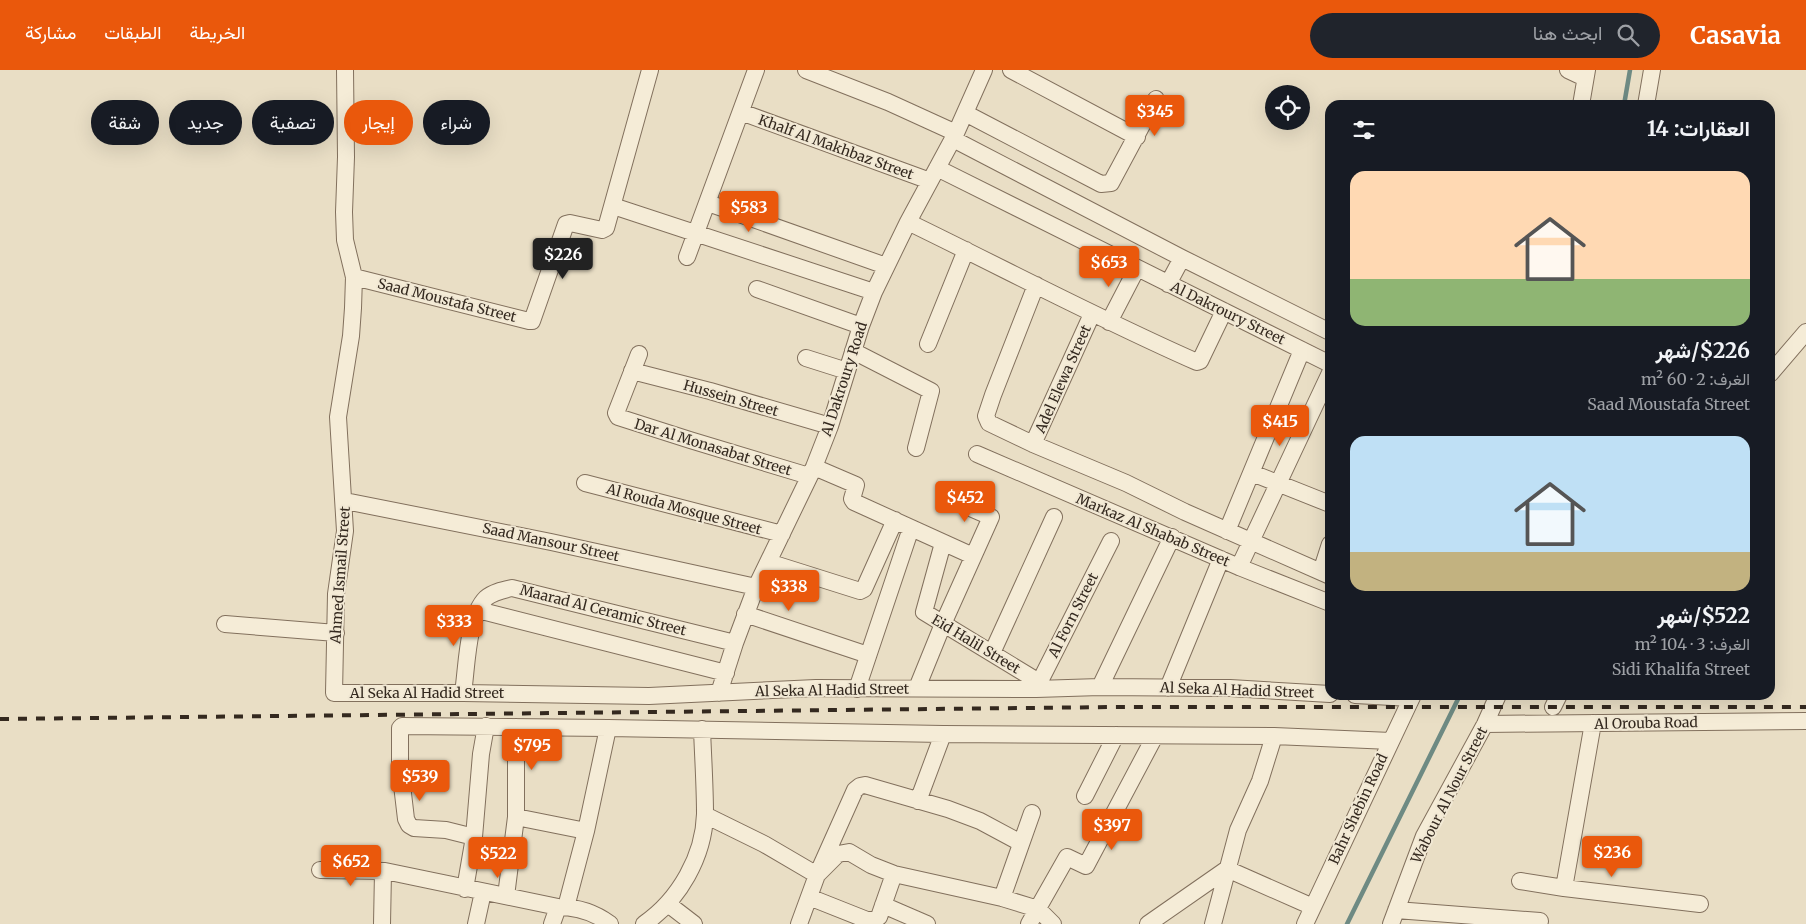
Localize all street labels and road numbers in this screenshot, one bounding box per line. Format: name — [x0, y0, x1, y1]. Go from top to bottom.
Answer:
street label: Khalf Al Makhbaz Street — [756, 111, 917, 184]
street label: Saad Moustafa Street — [376, 274, 519, 326]
street label: Al Dakroury Street — [1167, 277, 1289, 349]
street label: Al Dakroury Road — [817, 319, 871, 440]
street label: Adel Elewa Street — [1031, 322, 1095, 437]
street label: Hussein Street — [681, 376, 781, 420]
street label: Dar Al Monasabat Street — [632, 414, 794, 480]
street label: Al Rouda Mosque Street — [603, 479, 764, 539]
street label: Markaz Al Shabab Street — [1074, 489, 1233, 571]
street label: Ahmed Ismail Street — [326, 505, 354, 645]
street label: Saad Mansour Street — [481, 519, 622, 565]
street label: Al Forn Street — [1043, 569, 1102, 661]
street label: Maarad Al Ceramic Street — [518, 581, 689, 640]
street label: Eid Halil Street — [928, 610, 1024, 678]
street label: Al Seka Al Hadid Street — [1159, 678, 1315, 702]
street label: Al Seka Al Hadid Street — [754, 680, 910, 700]
street label: Al Seka Al Hadid Street — [349, 684, 505, 702]
street label: Al Orouba Road — [1593, 713, 1699, 733]
street label: Wabour Al Nour Street — [1406, 723, 1492, 867]
street label: Bahr Shebin Road — [1324, 750, 1392, 867]

